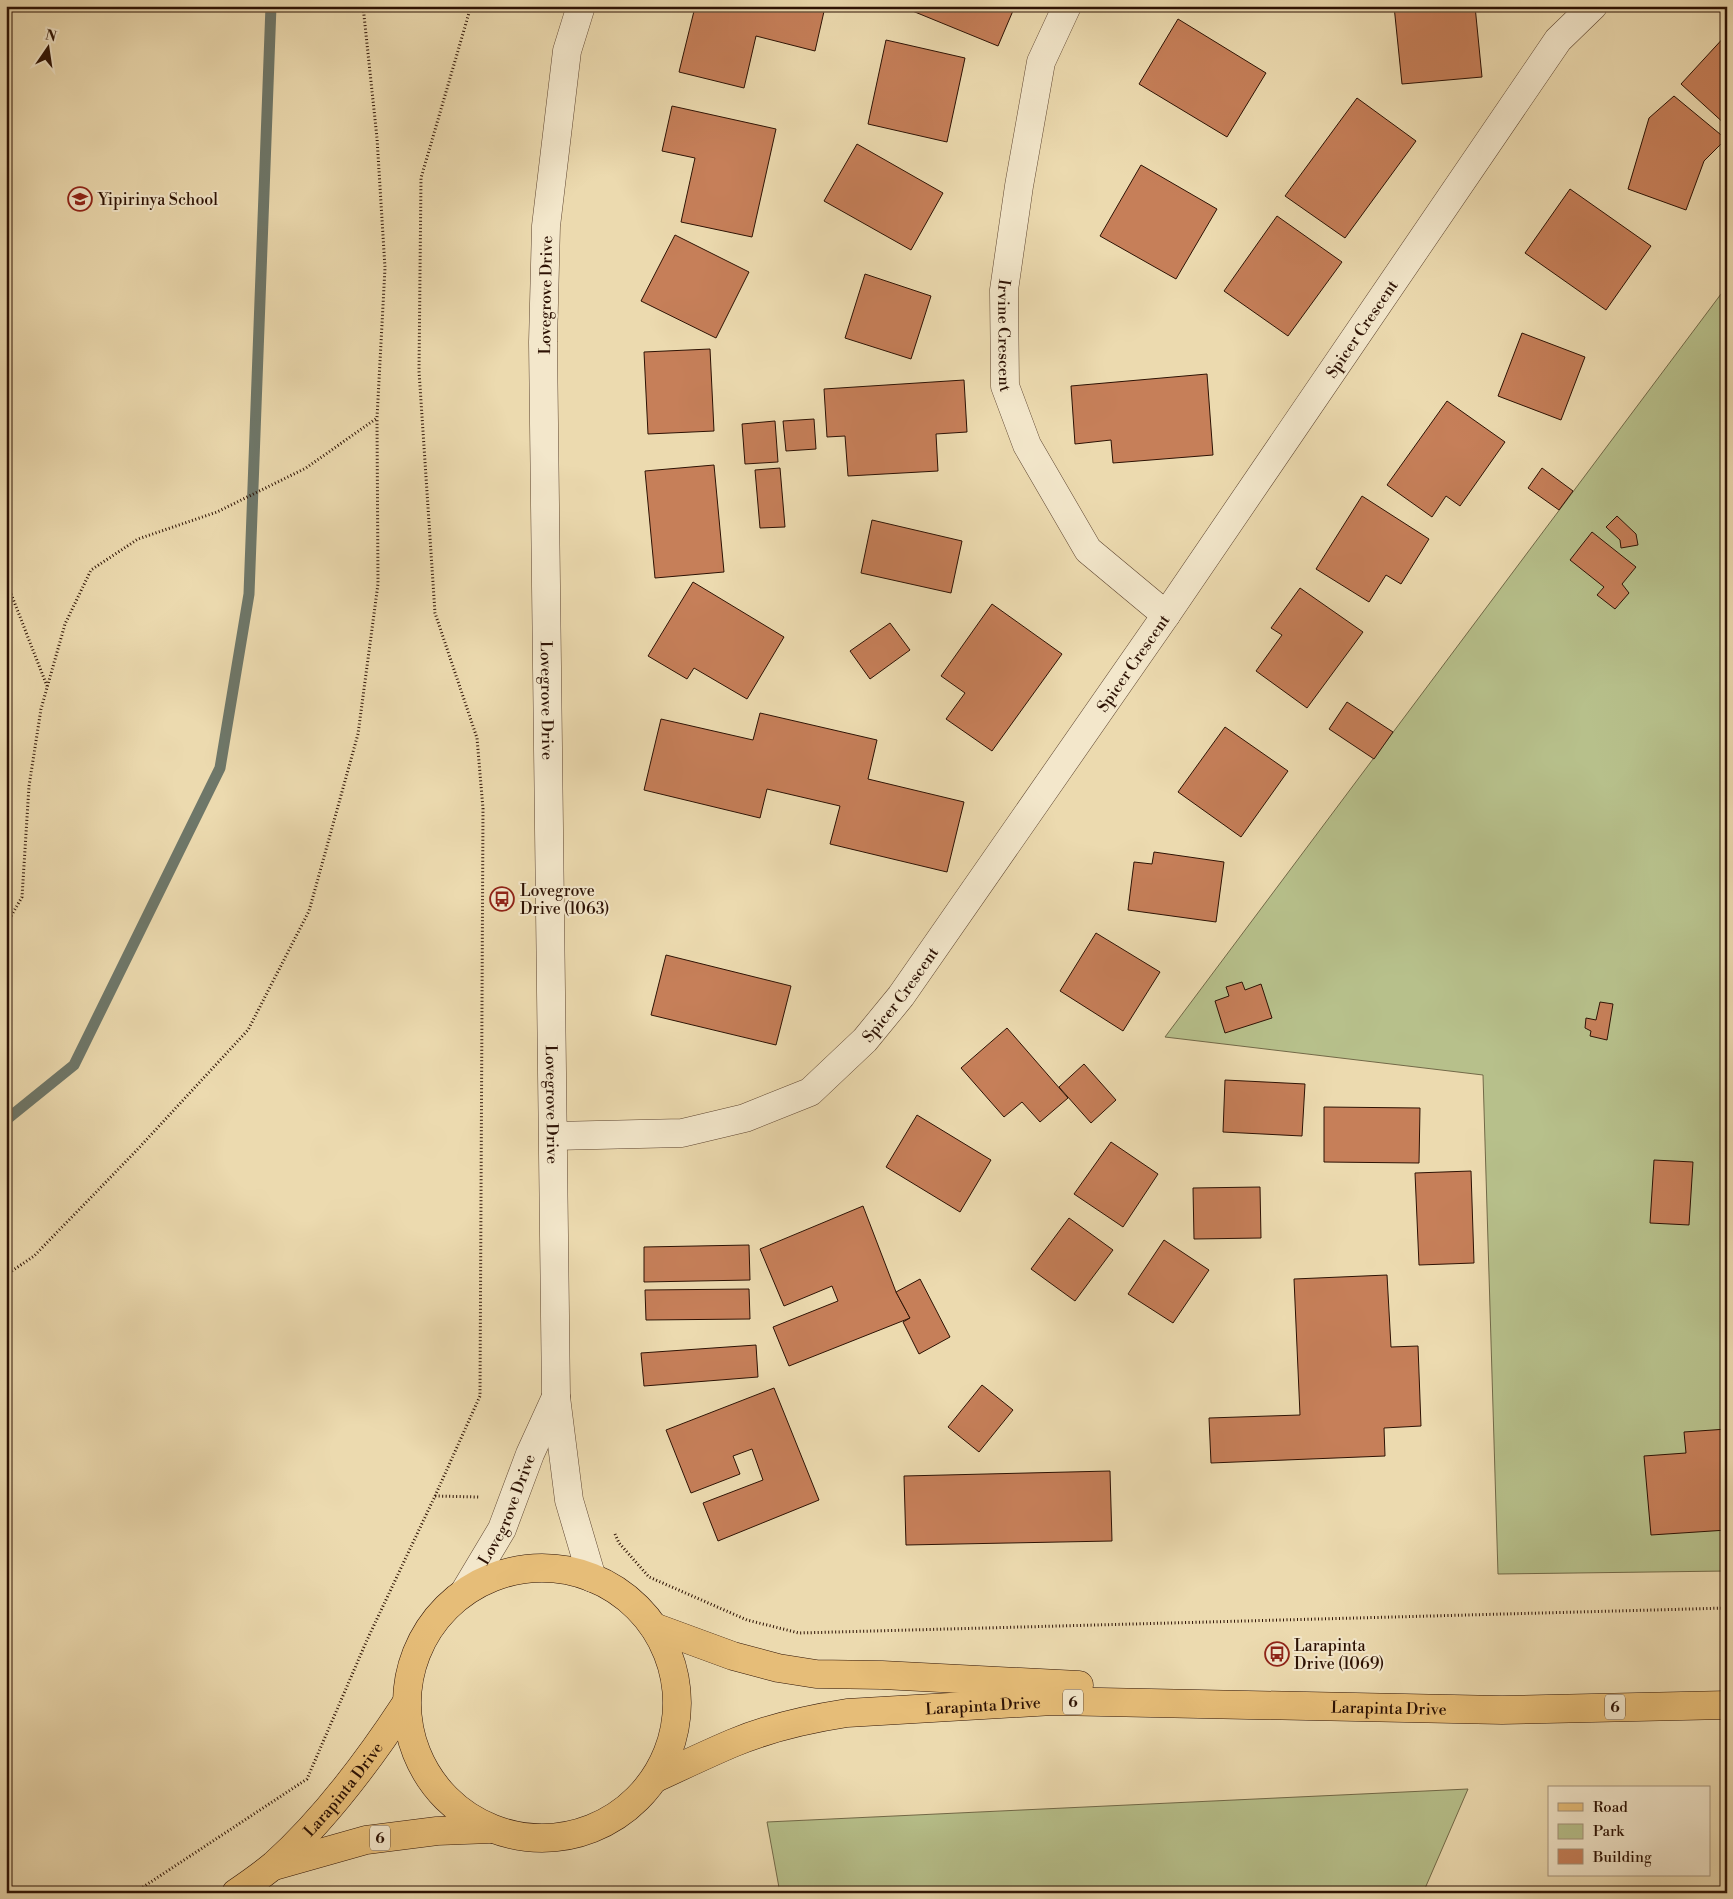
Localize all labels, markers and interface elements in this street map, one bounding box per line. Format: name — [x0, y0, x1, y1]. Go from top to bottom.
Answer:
north arrow — [22, 22, 72, 72]
text: N — [43, 26, 58, 46]
school or university icon: Yipirinya School — [67, 186, 93, 212]
place label: Yipirinya School — [97, 190, 218, 210]
street label: Lovegrove Drive — [535, 235, 557, 355]
street label: Spicer Crescent — [1322, 276, 1403, 382]
street label: Irvine Crescent — [993, 278, 1015, 395]
street label: Spicer Crescent — [1093, 611, 1175, 716]
street label: Lovegrove Drive — [536, 641, 557, 760]
place label: Lovegrove Drive (1063) — [520, 881, 609, 919]
bus stop icon: Lovegrove Drive (1063) — [489, 886, 515, 912]
street label: Spicer Crescent — [858, 943, 943, 1047]
street label: Lovegrove Drive — [541, 1045, 562, 1164]
street label: Lovegrove Drive — [474, 1452, 540, 1569]
place label: Larapinta Drive (1069) — [1294, 1636, 1384, 1674]
bus stop icon: Larapinta Drive (1069) — [1264, 1641, 1290, 1667]
road number: 6 — [1063, 1690, 1083, 1714]
street label: Larapinta Drive — [925, 1693, 1041, 1719]
road number: 6 — [1605, 1694, 1625, 1720]
street label: Larapinta Drive — [1331, 1698, 1447, 1720]
street label: Larapinta Drive — [299, 1738, 388, 1841]
legend — [1548, 1786, 1710, 1876]
text: Road — [1593, 1798, 1628, 1817]
text: Park — [1593, 1822, 1625, 1841]
road number: 6 — [370, 1826, 390, 1850]
text: Building — [1592, 1848, 1652, 1867]

